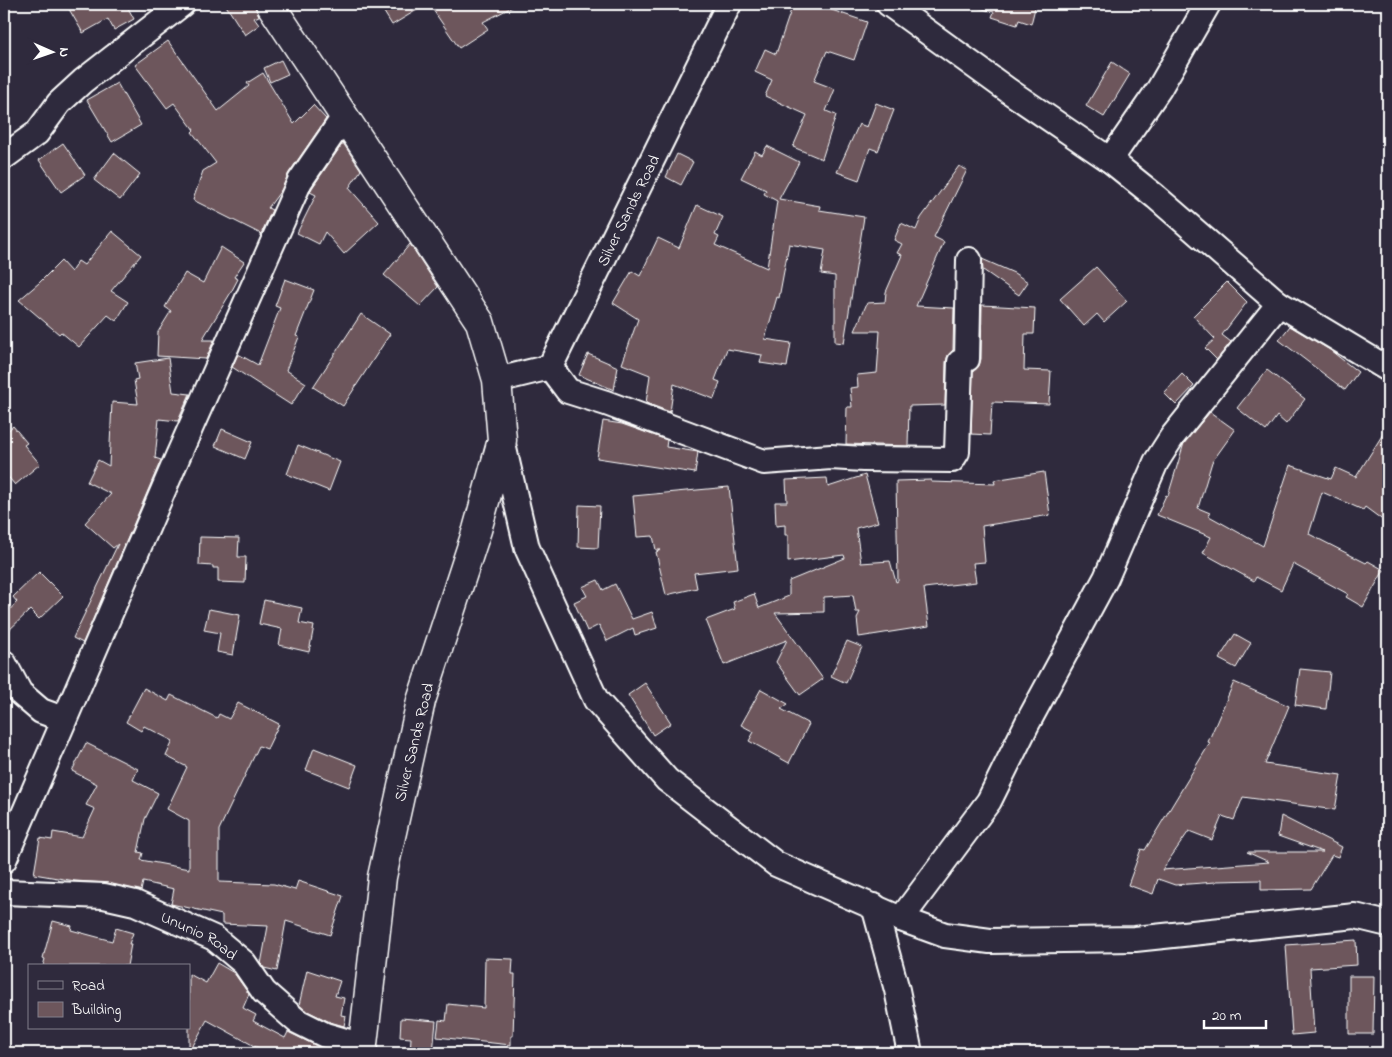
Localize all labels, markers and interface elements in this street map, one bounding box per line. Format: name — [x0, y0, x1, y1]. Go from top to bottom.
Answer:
north arrow — [28, 28, 78, 78]
text: N — [53, 47, 74, 57]
street label: Silver Sands Road — [592, 151, 667, 271]
street label: Silver Sands Road — [389, 681, 441, 804]
street label: Ununio Road — [156, 906, 242, 967]
legend — [28, 964, 190, 1030]
text: Road — [72, 975, 105, 997]
scale bar — [1204, 997, 1267, 1029]
text: Building — [71, 999, 121, 1022]
text: 20 m — [1212, 1005, 1242, 1027]

